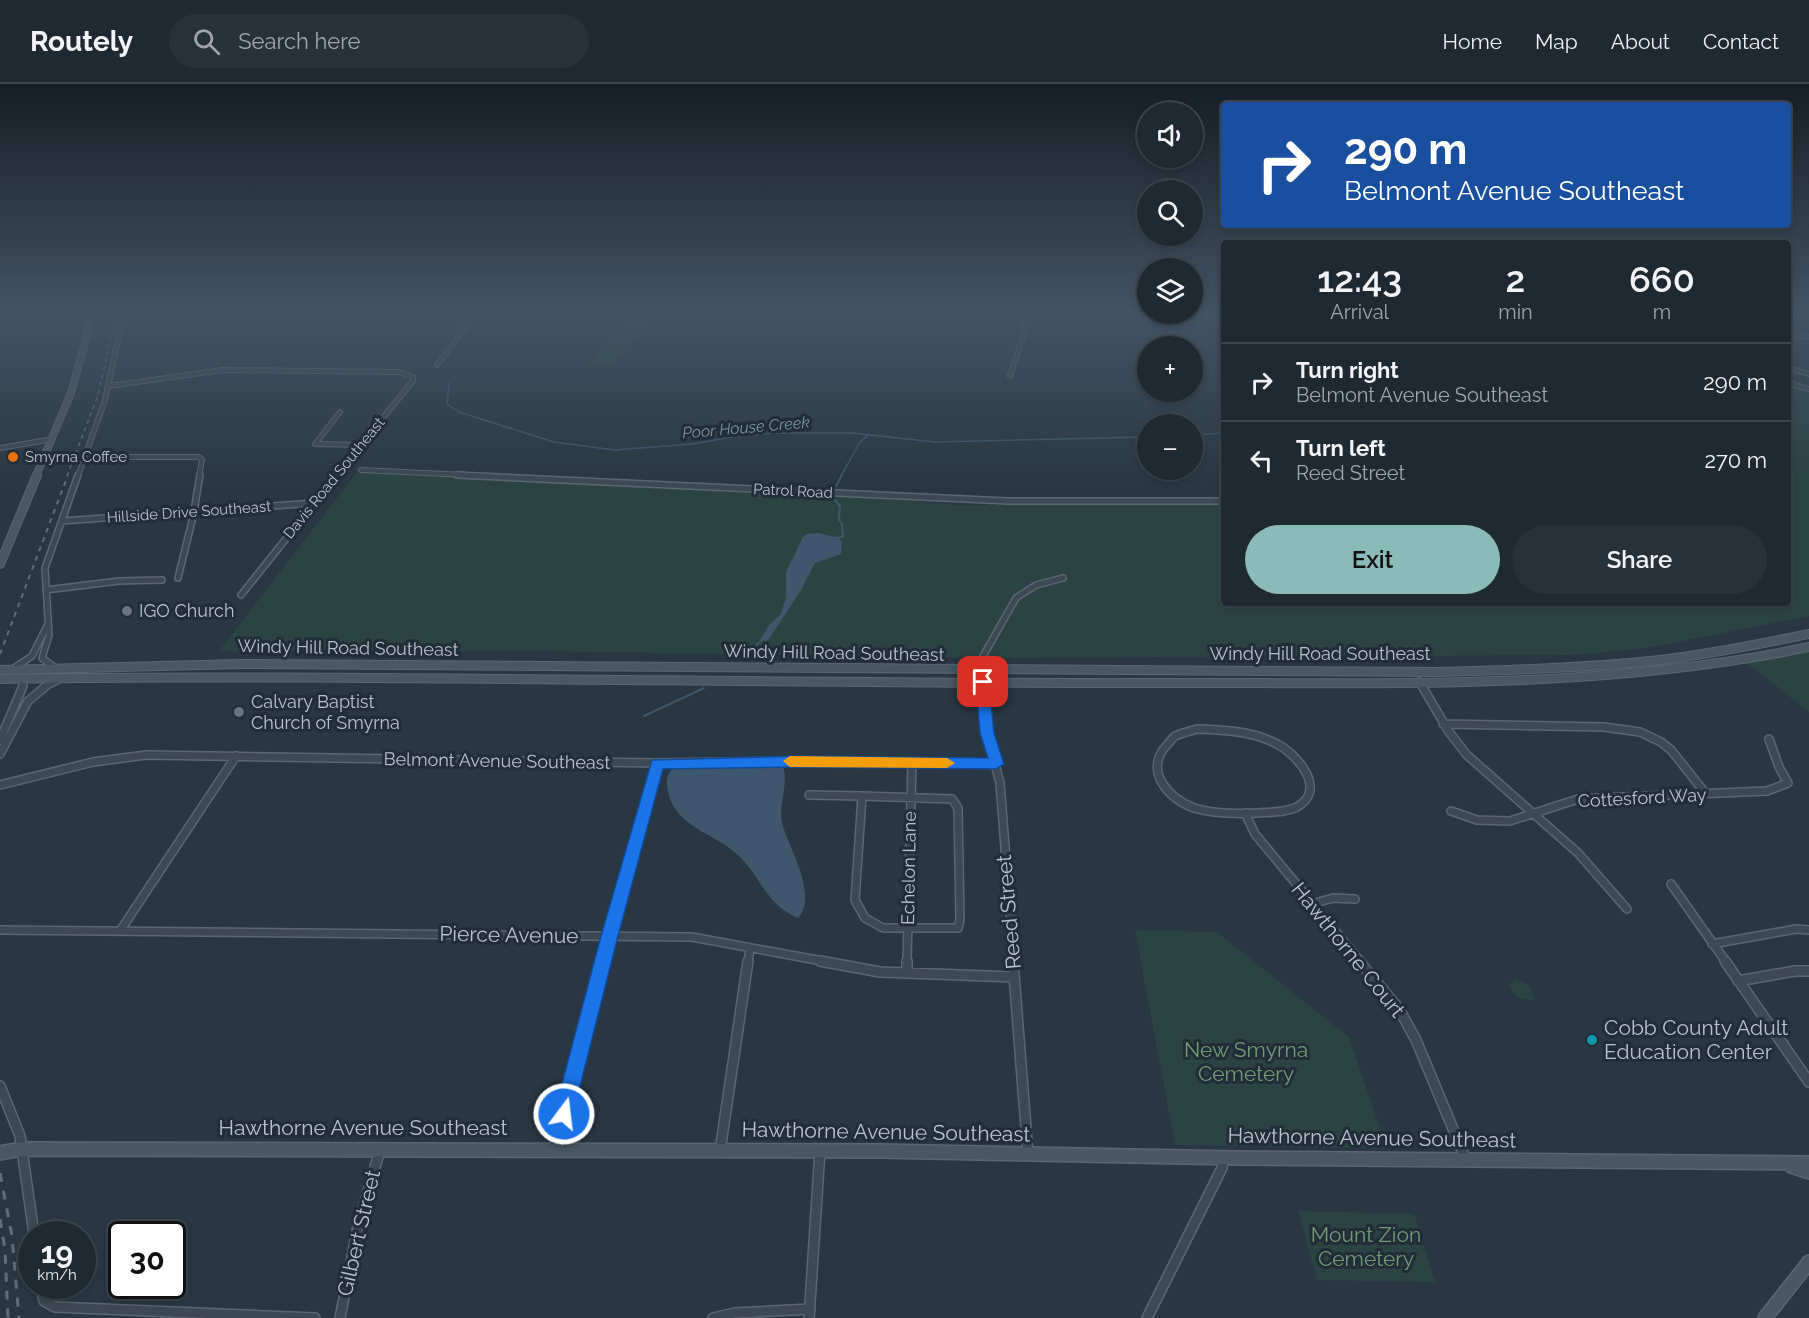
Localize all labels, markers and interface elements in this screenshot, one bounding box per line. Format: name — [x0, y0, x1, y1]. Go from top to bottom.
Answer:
search box — [169, 14, 589, 68]
text: Routely — [30, 25, 133, 58]
icon: search — [190, 25, 223, 58]
text: Search here — [238, 28, 360, 54]
text: Home — [1443, 29, 1502, 54]
text: Map — [1535, 29, 1578, 54]
text: About — [1611, 29, 1670, 54]
text: Contact — [1703, 29, 1779, 54]
map controls — [1137, 102, 1203, 480]
button: sound — [1137, 102, 1203, 168]
text: 290 m — [1344, 125, 1467, 174]
icon: right — [1245, 126, 1323, 204]
text: Belmont Avenue Southeast — [1344, 175, 1684, 206]
button: search — [1137, 180, 1203, 246]
button: layers — [1137, 258, 1203, 324]
text: 12:43 — [1317, 258, 1402, 300]
text: 2 — [1506, 258, 1525, 300]
text: 660 — [1629, 258, 1695, 300]
text: Arrival — [1330, 300, 1389, 324]
text: min — [1498, 300, 1533, 324]
text: m — [1653, 300, 1671, 324]
button: + — [1137, 336, 1203, 402]
text: Turn right — [1296, 357, 1399, 383]
icon: right — [1245, 366, 1278, 399]
text: 290 m — [1703, 369, 1767, 395]
text: Belmont Avenue Southeast — [1296, 383, 1548, 407]
water label: Poor House Creek — [681, 412, 811, 443]
street label: Davis Road Southeast — [280, 414, 388, 542]
button: − — [1137, 414, 1203, 480]
text: Turn left — [1296, 435, 1386, 461]
icon: left — [1245, 444, 1278, 477]
text: 270 m — [1705, 447, 1767, 473]
place label: Smyrna Coffee — [25, 448, 127, 466]
marker: Smyrna Coffee — [6, 450, 20, 464]
text: Reed Street — [1296, 461, 1405, 485]
street label: Patrol Road — [753, 480, 833, 502]
street label: Hillside Drive Southeast — [106, 497, 272, 527]
button: Exit — [1245, 525, 1500, 594]
button: Share — [1512, 525, 1767, 594]
place label: IGO Church — [139, 600, 234, 621]
marker: IGO Church — [120, 604, 134, 618]
street label: Windy Hill Road Southeast — [237, 635, 459, 660]
street label: Windy Hill Road Southeast — [723, 640, 945, 665]
street label: Windy Hill Road Southeast — [1209, 643, 1431, 664]
pin — [957, 656, 1008, 707]
icon: arrive — [966, 665, 999, 698]
place label: Calvary Baptist Church of Smyrna — [251, 691, 400, 733]
marker: Calvary Baptist Church of Smyrna — [232, 705, 246, 719]
street label: Belmont Avenue Southeast — [383, 748, 611, 773]
street label: Cottesford Way — [1577, 784, 1707, 811]
street label: Echelon Lane — [897, 811, 920, 925]
street label: Reed Street — [991, 854, 1026, 970]
street label: Hawthorne Court — [1286, 877, 1410, 1022]
street label: Pierce Avenue — [439, 921, 579, 948]
place label: Cobb County Adult Education Center — [1604, 1015, 1788, 1064]
marker: Cobb County Adult Education Center — [1585, 1033, 1599, 1047]
park label: New Smyrna Cemetery — [1184, 1037, 1308, 1086]
position arrow — [532, 1082, 596, 1146]
street label: Hawthorne Avenue Southeast — [219, 1115, 507, 1140]
street label: Hawthorne Avenue Southeast — [741, 1116, 1031, 1147]
street label: Hawthorne Avenue Southeast — [1227, 1122, 1517, 1153]
street label: Gilbert Street — [332, 1167, 385, 1298]
speed limit sign: 30 — [108, 1221, 186, 1299]
park label: Mount Zion Cemetery — [1311, 1222, 1421, 1271]
text: 19 — [41, 1235, 73, 1270]
text: km/h — [37, 1266, 77, 1284]

